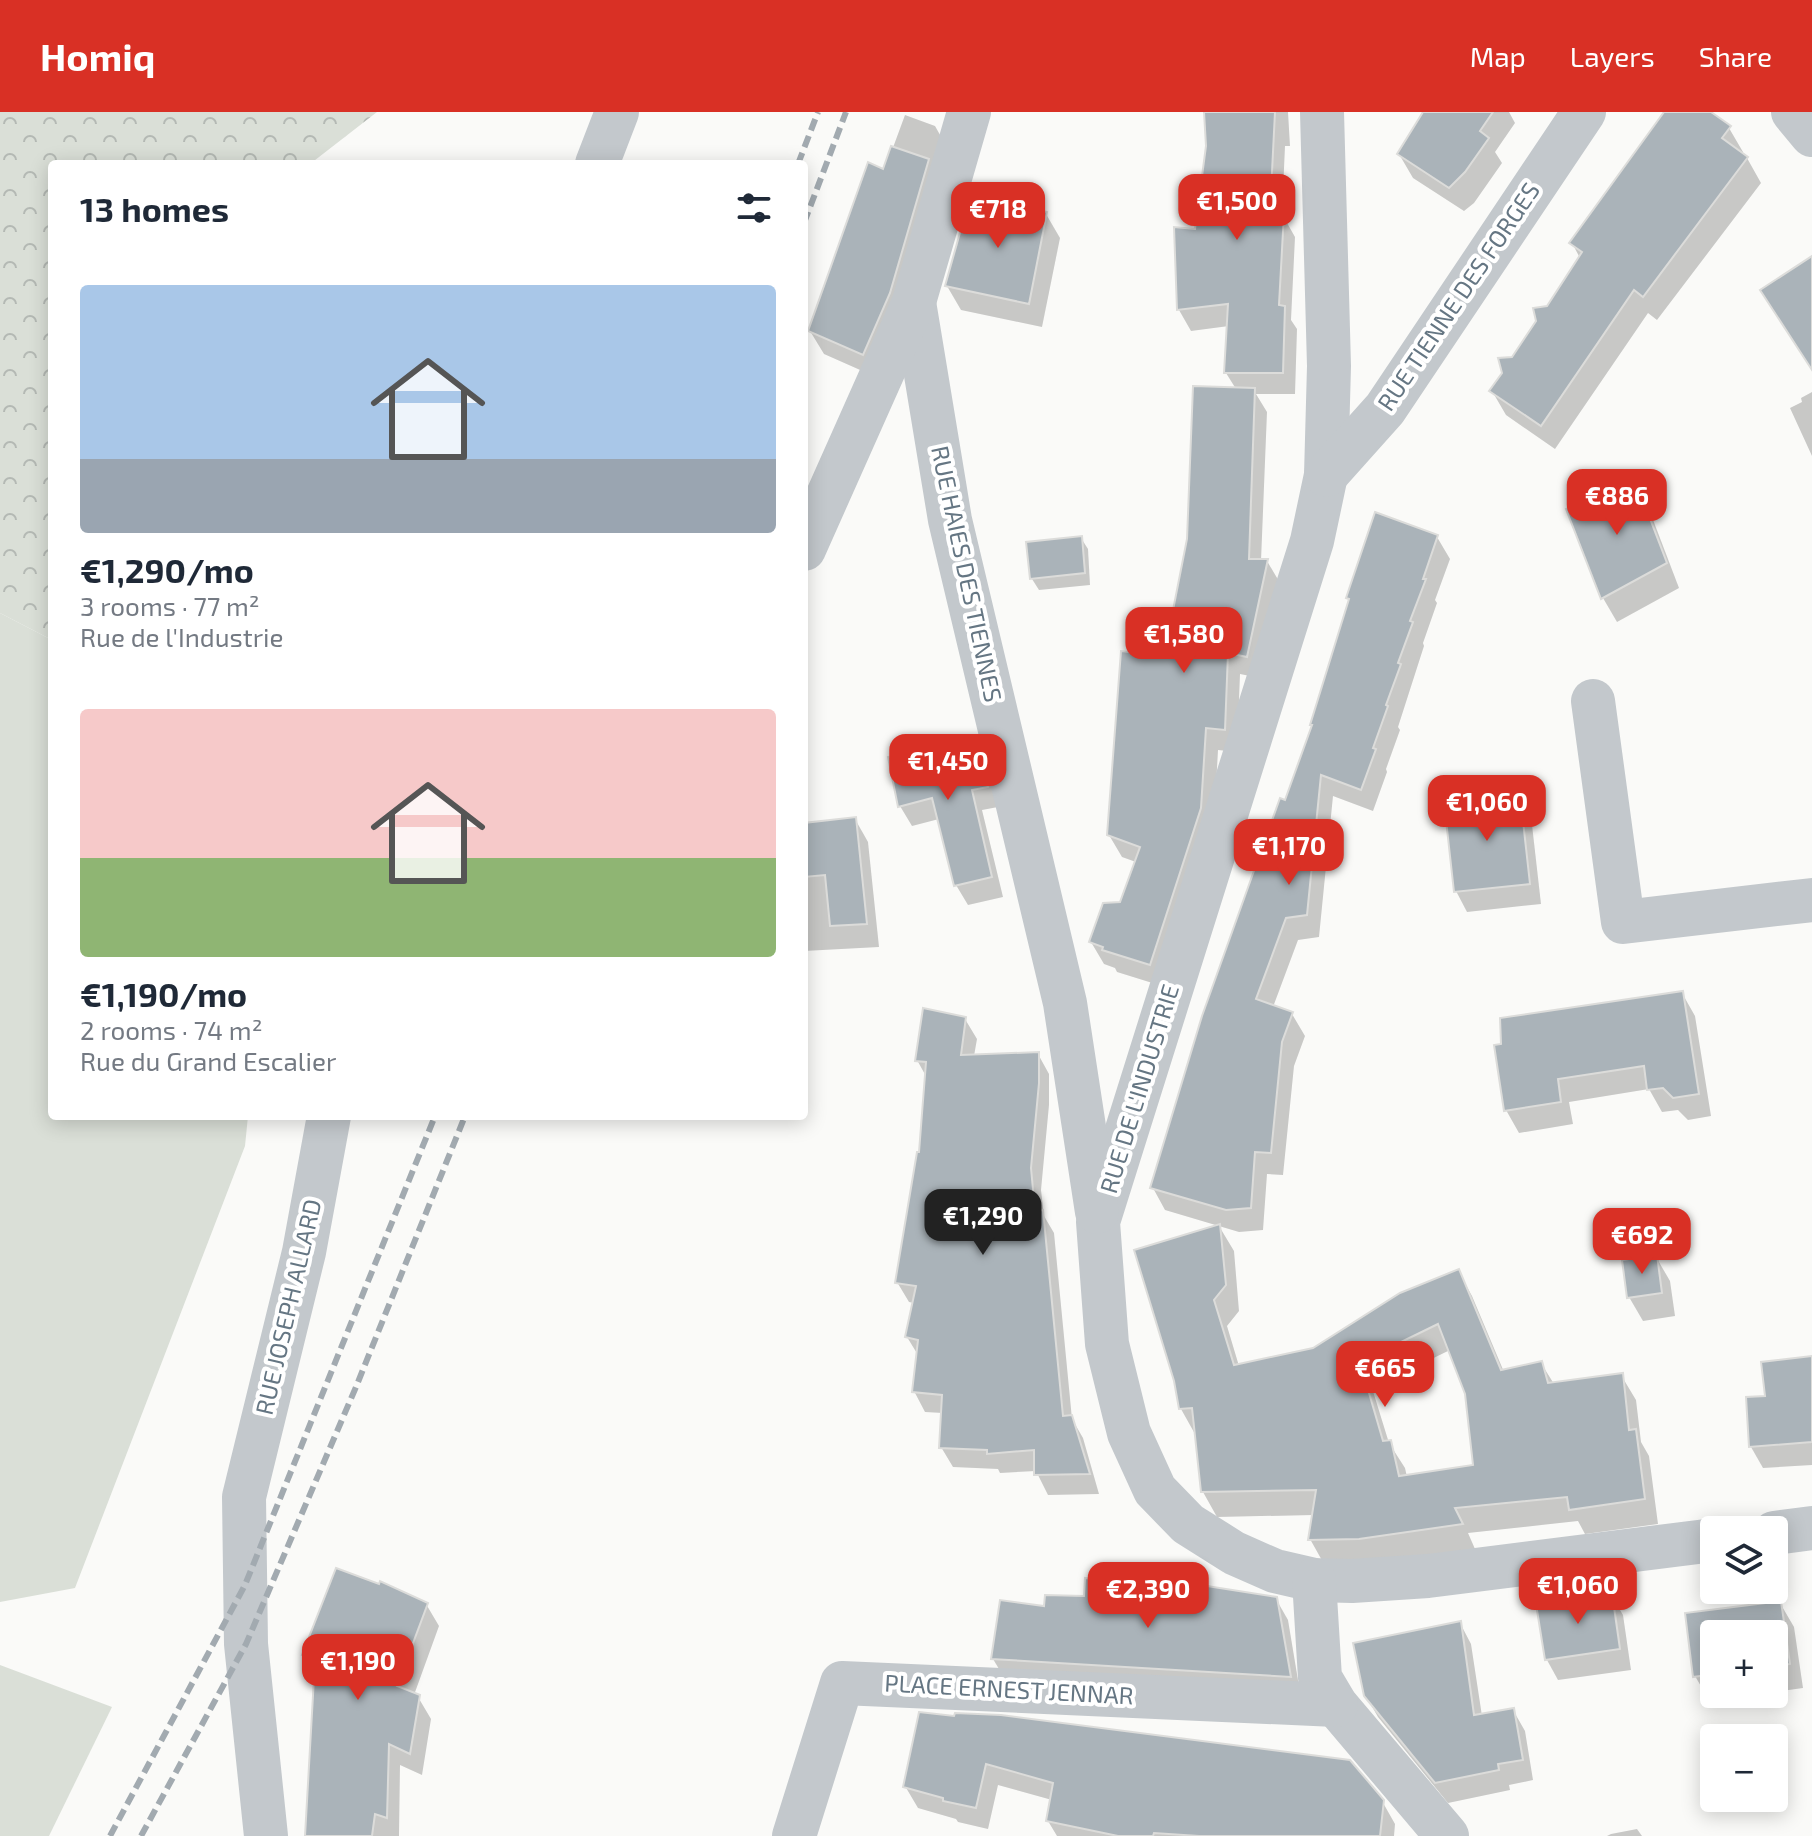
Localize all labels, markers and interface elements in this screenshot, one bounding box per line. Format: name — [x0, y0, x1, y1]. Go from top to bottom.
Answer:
text: Homiq — [40, 33, 155, 79]
text: Map — [1470, 39, 1526, 73]
text: Layers — [1570, 39, 1655, 73]
text: Share — [1699, 39, 1772, 73]
pin: €1,500 — [1172, 174, 1302, 242]
street label: RUE TIENNE DES FORGES — [1370, 176, 1545, 416]
pin: €718 — [951, 182, 1045, 250]
text: €1,500 — [1196, 184, 1278, 215]
icon: filters — [732, 186, 776, 230]
text: 13 homes — [80, 188, 229, 229]
text: €718 — [969, 192, 1027, 223]
icon: home — [356, 337, 500, 481]
street label: RUE HAIES DES TIENNES — [926, 443, 1009, 704]
pin: €886 — [1570, 469, 1664, 537]
text: €886 — [1585, 479, 1649, 510]
text: €1,290/mo — [80, 549, 254, 590]
text: 3 rooms · 77 m² — [80, 590, 260, 621]
pin: €1,580 — [1119, 607, 1249, 675]
text: €1,580 — [1143, 617, 1225, 648]
text: Rue de l'Industrie — [80, 621, 284, 652]
pin: €1,450 — [883, 734, 1013, 802]
text: €1,450 — [907, 744, 989, 775]
icon: home — [356, 761, 500, 905]
pin: €1,060 — [1422, 775, 1552, 843]
text: €1,060 — [1446, 785, 1528, 816]
pin: €1,170 — [1224, 819, 1354, 887]
text: €1,170 — [1252, 829, 1326, 860]
text: €1,190/mo — [80, 973, 247, 1014]
street label: RUE DE L'INDUSTRIE — [1093, 981, 1184, 1196]
text: 2 rooms · 74 m² — [80, 1014, 262, 1045]
text: Rue du Grand Escalier — [80, 1045, 336, 1076]
pin: €1,290 — [918, 1189, 1048, 1257]
street label: RUE JOSEPH ALLARD — [249, 1196, 326, 1417]
text: €1,290 — [942, 1199, 1024, 1230]
pin: €692 — [1595, 1208, 1689, 1276]
text: €692 — [1611, 1218, 1673, 1249]
pin: €665 — [1338, 1341, 1432, 1409]
text: €665 — [1354, 1351, 1416, 1382]
map controls — [1700, 1516, 1788, 1812]
button: layers — [1700, 1516, 1788, 1604]
pin: €1,060 — [1513, 1558, 1643, 1626]
pin: €2,390 — [1083, 1562, 1213, 1630]
text: €1,060 — [1537, 1568, 1619, 1599]
text: €2,390 — [1106, 1572, 1190, 1603]
button: + — [1700, 1620, 1788, 1708]
pin: €1,190 — [293, 1634, 423, 1702]
text: €1,190 — [320, 1644, 396, 1675]
street label: PLACE ERNEST JENNAR — [884, 1667, 1134, 1710]
button: − — [1700, 1724, 1788, 1812]

